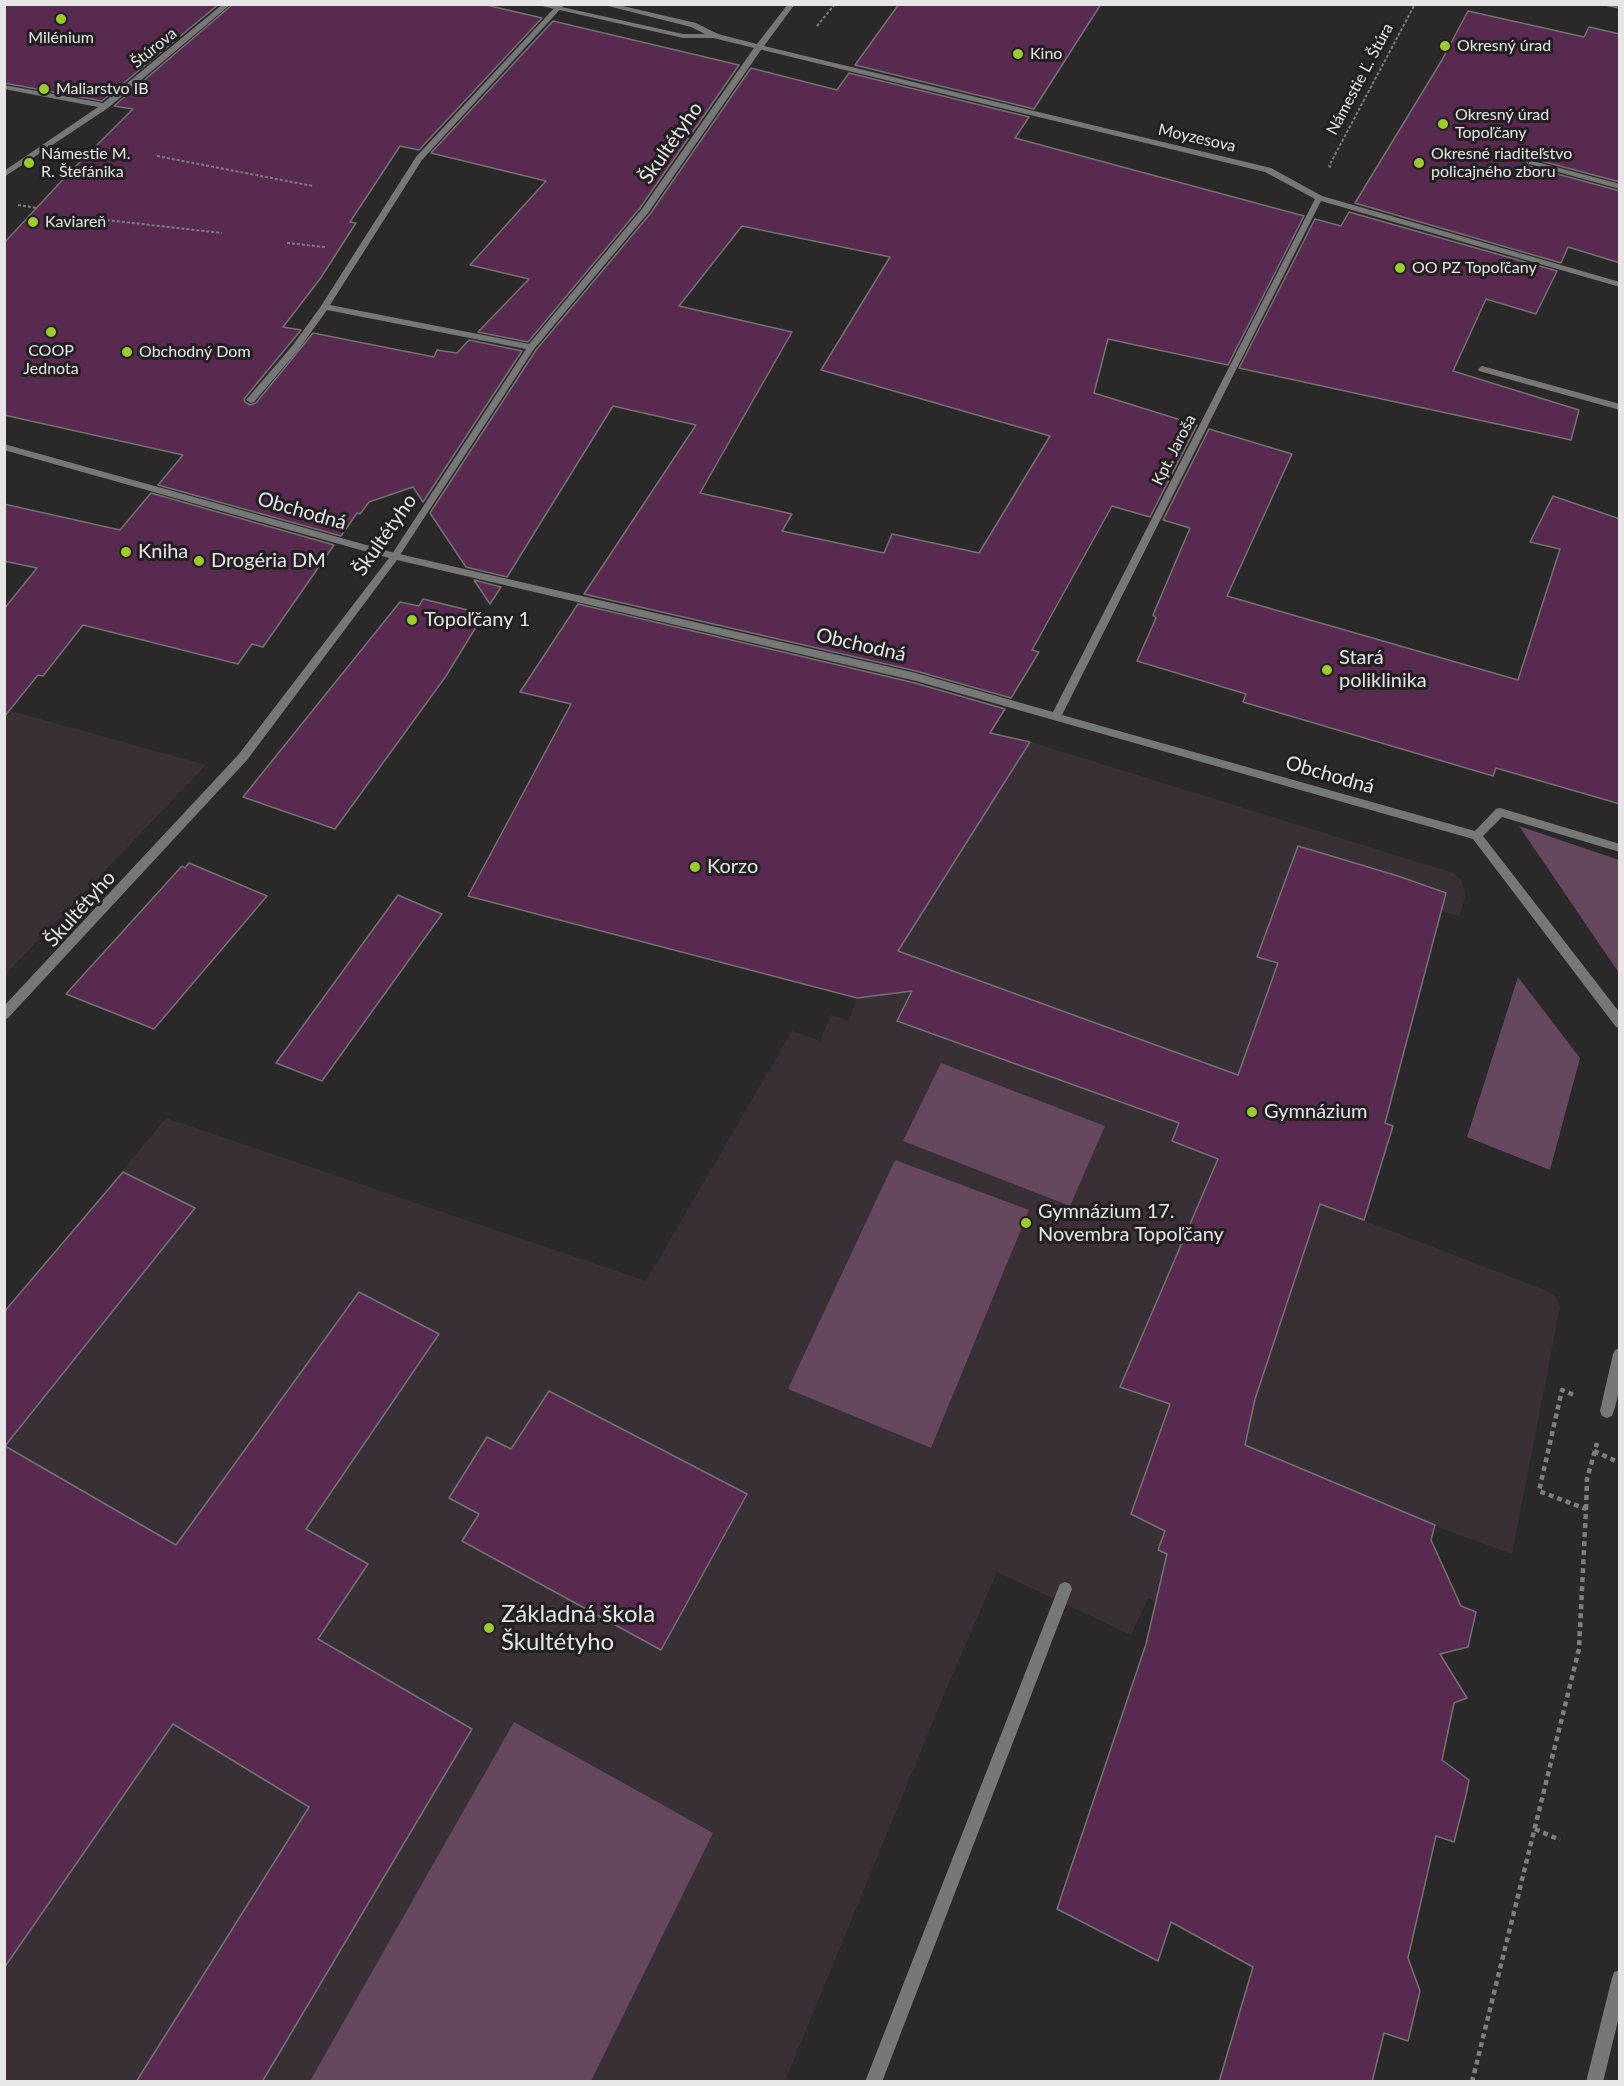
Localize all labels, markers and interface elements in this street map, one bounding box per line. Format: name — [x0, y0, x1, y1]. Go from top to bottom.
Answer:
marker: Milénium — [54, 12, 68, 26]
street label: Námestie Ľ. Štúra — [1323, 20, 1397, 138]
street label: Štúrova — [127, 24, 181, 72]
place label: Milénium — [28, 28, 94, 48]
place label: Okresný úrad — [1457, 36, 1551, 56]
marker: Okresný úrad — [1438, 39, 1452, 53]
place label: Kino — [1030, 44, 1062, 64]
marker: Kino — [1011, 47, 1025, 61]
place label: Maliarstvo IB — [56, 79, 149, 99]
marker: Maliarstvo IB — [37, 82, 51, 96]
street label: Škultétyho — [634, 97, 708, 189]
place label: Okresný úrad Topoľčany — [1455, 105, 1549, 143]
marker: Okresný úrad Topoľčany — [1436, 117, 1450, 131]
street label: Moyzesova — [1156, 120, 1238, 156]
place label: Námestie M. R. Štefánika — [41, 144, 130, 182]
place label: Okresné riaditeľstvo policajného zboru — [1431, 144, 1572, 182]
marker: Námestie M. R. Štefánika — [22, 156, 36, 170]
marker: Okresné riaditeľstvo policajného zboru — [1412, 156, 1426, 170]
place label: Kaviareň — [45, 212, 106, 232]
marker: Kaviareň — [26, 215, 40, 229]
place label: OO PZ Topoľčany — [1412, 258, 1537, 278]
marker: OO PZ Topoľčany — [1393, 261, 1407, 275]
marker: COOP Jednota — [44, 325, 58, 339]
place label: COOP Jednota — [23, 341, 79, 379]
place label: Obchodný Dom — [139, 342, 251, 362]
marker: Obchodný Dom — [120, 345, 134, 359]
street label: Kpt. Jaroša — [1148, 411, 1200, 489]
street label: Obchodná — [255, 487, 349, 535]
street label: Škultétyho — [348, 489, 422, 581]
place label: Kniha — [138, 540, 188, 564]
marker: Kniha — [119, 545, 133, 559]
place label: Drogéria DM — [211, 549, 326, 573]
marker: Drogéria DM — [192, 554, 206, 568]
place label: Topoľčany 1 — [424, 608, 530, 632]
marker: Topoľčany 1 — [405, 613, 419, 627]
street label: Obchodná — [814, 623, 908, 667]
place label: Stará poliklinika — [1339, 646, 1427, 693]
marker: Stará poliklinika — [1320, 663, 1334, 677]
street label: Obchodná — [1283, 751, 1377, 799]
place label: Korzo — [707, 855, 758, 879]
marker: Korzo — [688, 860, 702, 874]
street label: Škultétyho — [40, 866, 120, 952]
place label: Gymnázium — [1264, 1100, 1368, 1124]
marker: Gymnázium — [1245, 1105, 1259, 1119]
place label: Gymnázium 17. Novembra Topoľčany — [1038, 1200, 1224, 1247]
marker: Gymnázium 17. Novembra Topoľčany — [1019, 1216, 1033, 1230]
place label: Základná škola Škultétyho — [501, 1600, 655, 1656]
marker: Základná škola Škultétyho — [482, 1621, 496, 1635]

